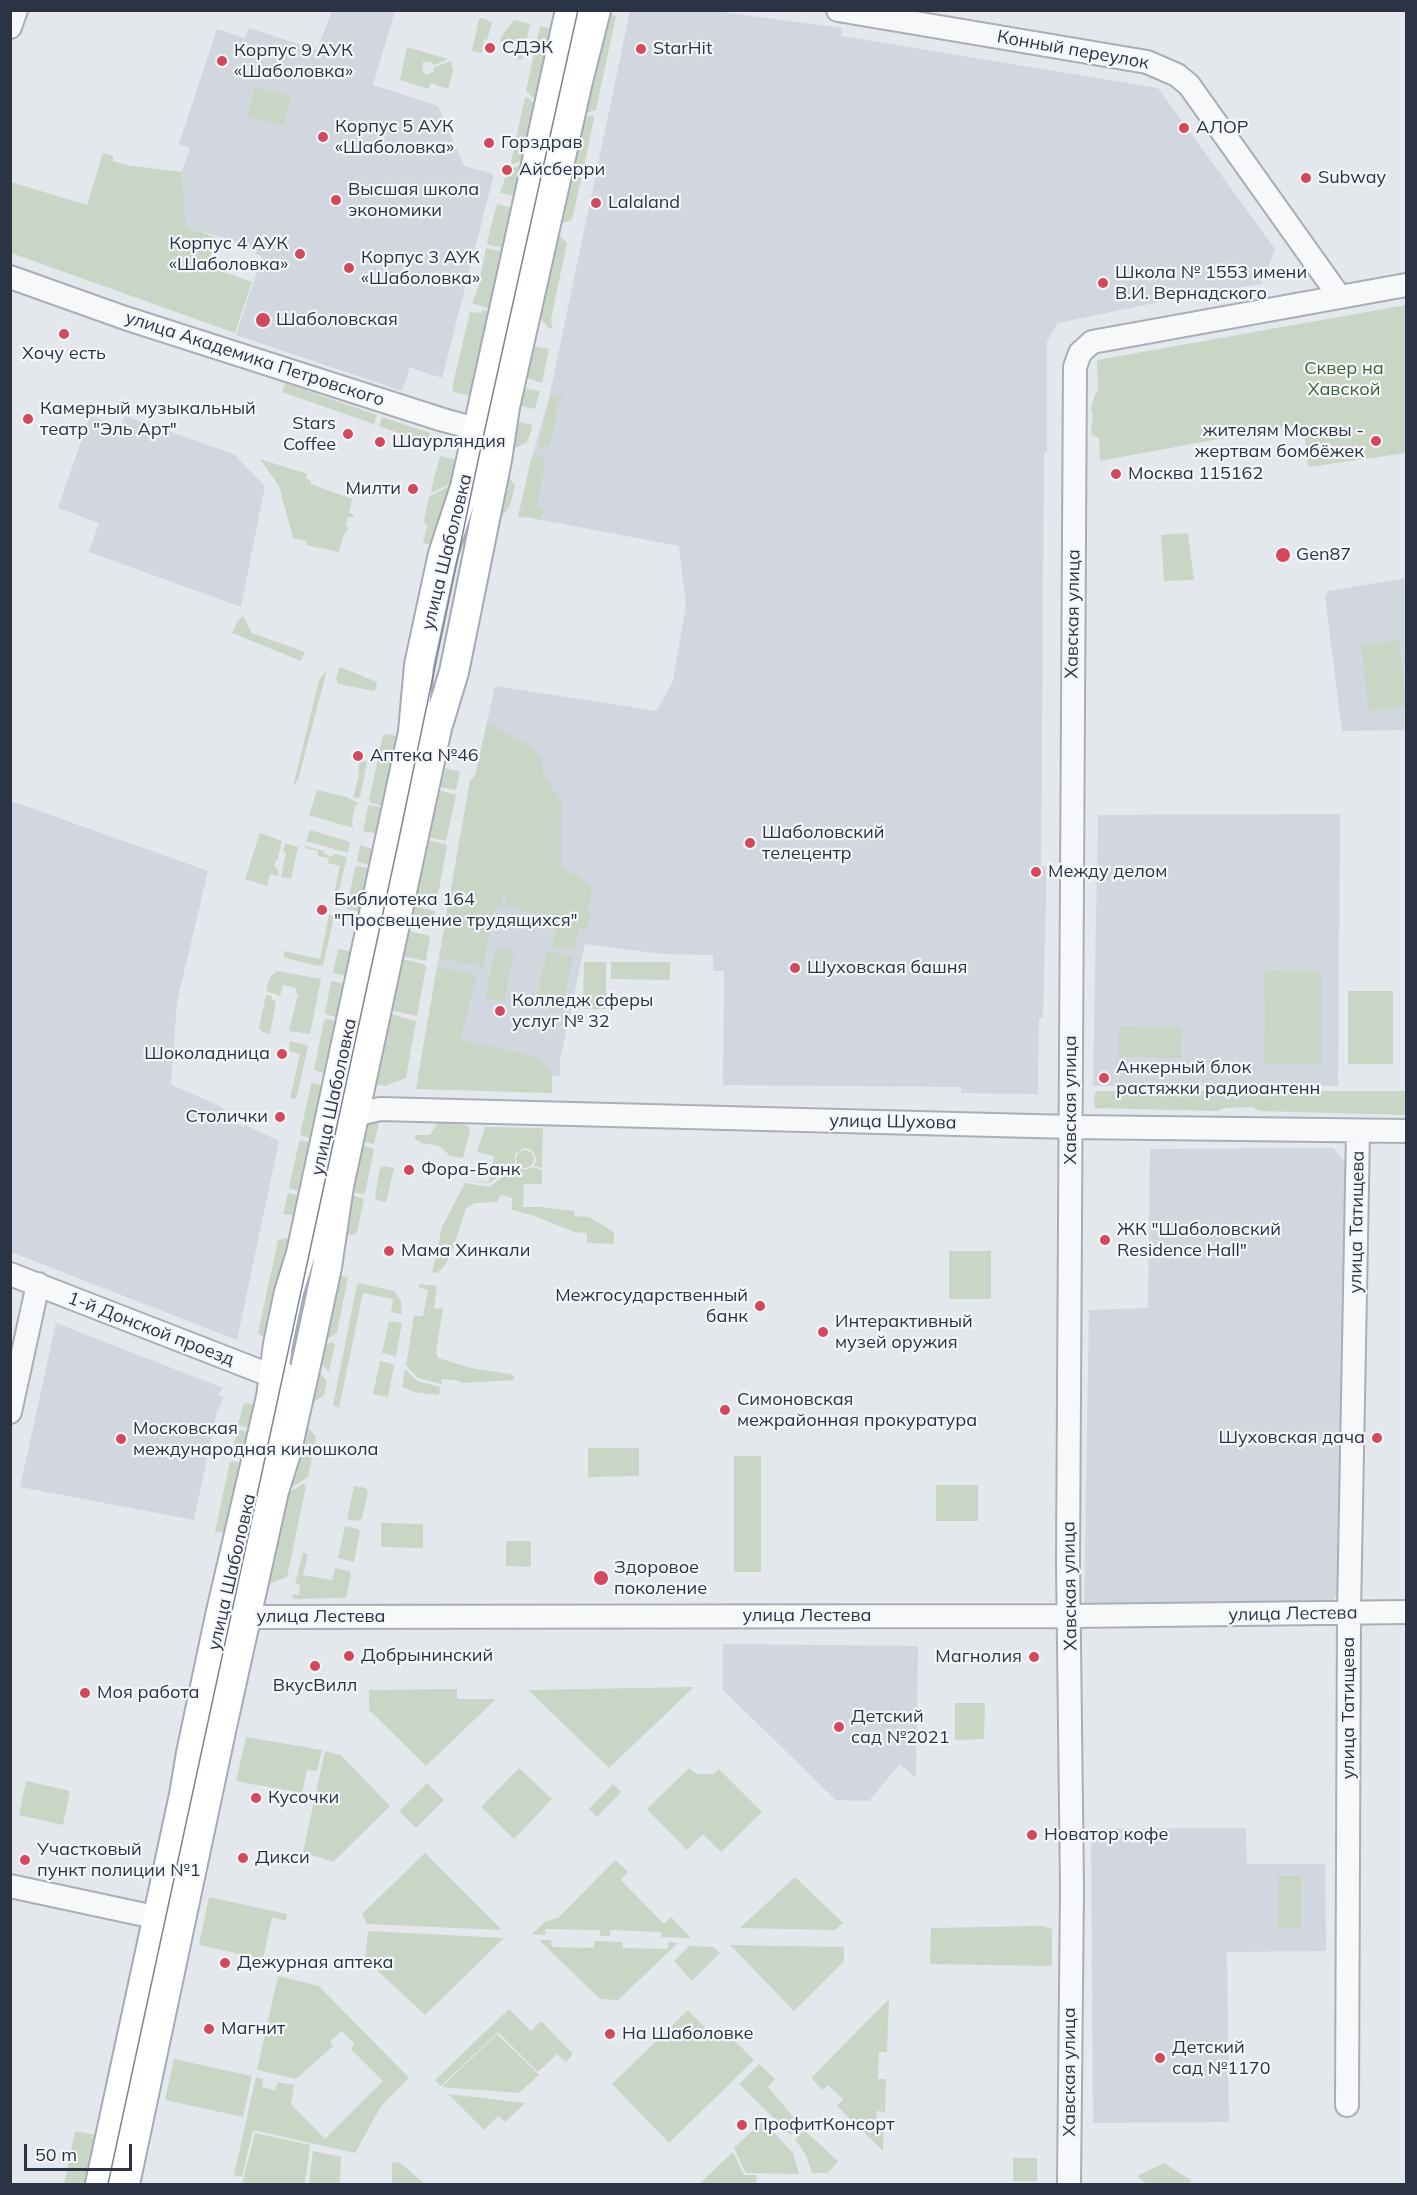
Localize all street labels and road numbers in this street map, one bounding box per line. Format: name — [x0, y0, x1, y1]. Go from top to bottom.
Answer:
street label: Конный переулок — [995, 26, 1151, 74]
street label: улица Академика Петровского — [123, 307, 387, 411]
street label: улица Шаболовка — [417, 472, 477, 632]
street label: Хавская улица — [1061, 549, 1085, 679]
street label: улица Шаболовка — [307, 1016, 361, 1178]
street label: Хавская улица — [1060, 1035, 1082, 1165]
street label: улица Шухова — [829, 1110, 957, 1134]
street label: улица Татищева — [1345, 1150, 1369, 1294]
street label: 1-й Донской проезд — [65, 1287, 237, 1371]
street label: улица Шаболовка — [203, 1492, 261, 1652]
street label: Хавская улица — [1058, 1521, 1082, 1651]
street label: улица Лестева — [1228, 1602, 1358, 1626]
street label: улица Лестева — [742, 1605, 872, 1627]
street label: улица Лестева — [256, 1606, 386, 1628]
street label: улица Татищева — [1338, 1637, 1360, 1779]
street label: Хавская улица — [1059, 2007, 1081, 2137]

